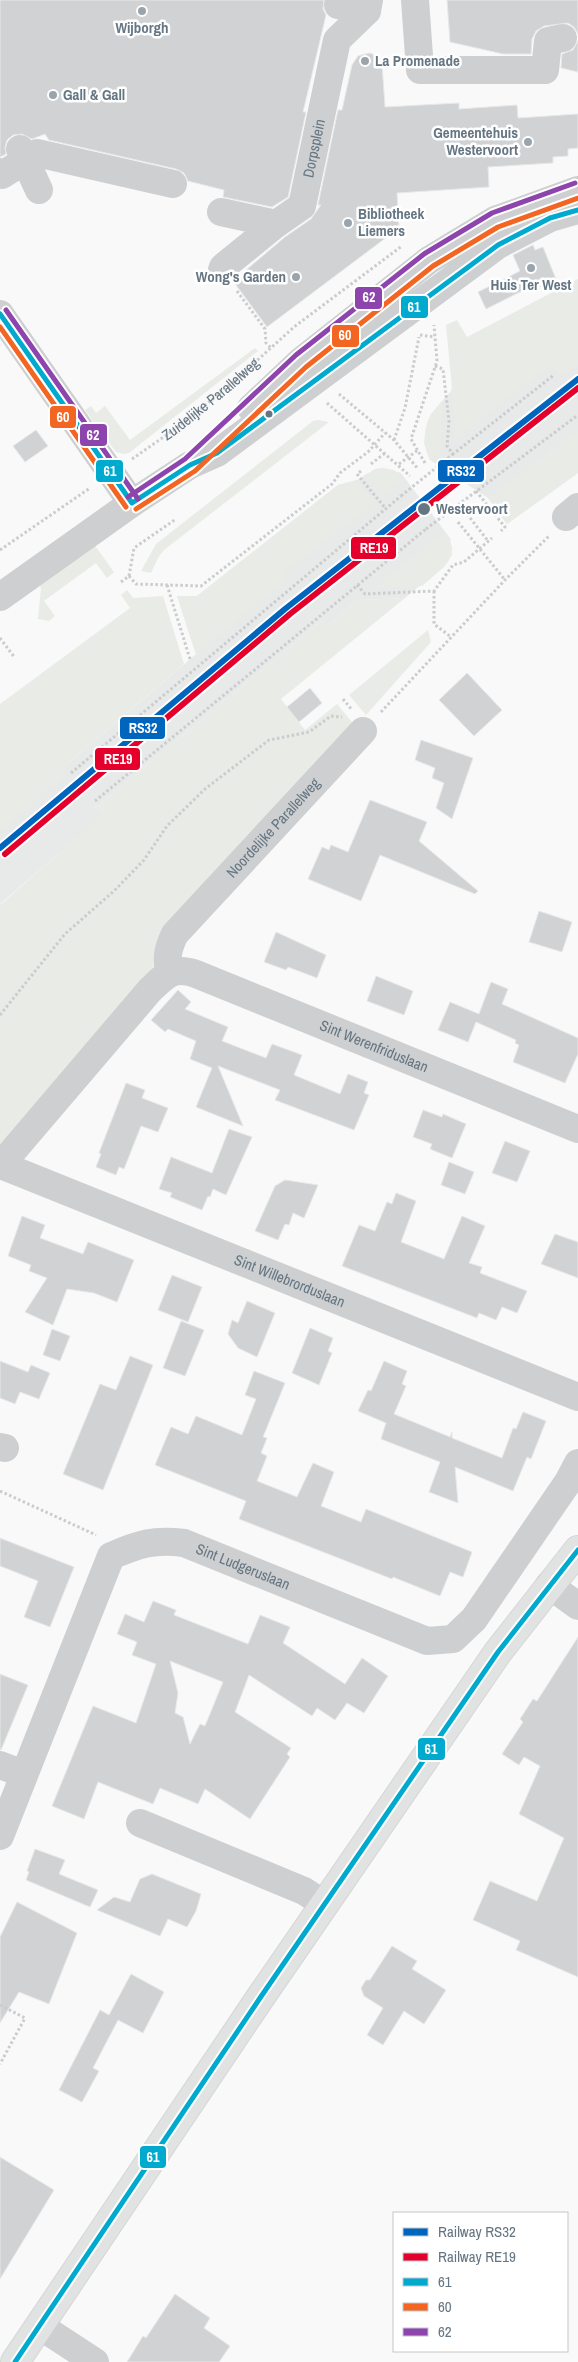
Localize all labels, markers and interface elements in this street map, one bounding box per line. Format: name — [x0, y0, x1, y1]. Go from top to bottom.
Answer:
marker: Wijborgh — [136, 5, 148, 17]
place label: Wijborgh — [115, 17, 169, 38]
place label: La Promenade — [375, 50, 460, 71]
marker: La Promenade — [359, 55, 371, 67]
place label: Gall & Gall — [63, 84, 125, 105]
marker: Gall & Gall — [47, 89, 59, 101]
street label: Dorpsplein — [297, 117, 330, 179]
place label: Gemeentehuis Westervoort — [433, 122, 518, 160]
marker: Gemeentehuis Westervoort — [522, 136, 534, 148]
place label: Bibliotheek Liemers — [358, 203, 424, 241]
marker: Bibliotheek Liemers — [342, 217, 354, 229]
marker: Huis Ter West — [525, 262, 537, 274]
place label: Wong's Garden — [196, 266, 286, 287]
marker: Wong's Garden — [290, 271, 302, 283]
place label: Huis Ter West — [491, 274, 571, 295]
line badge: 62 — [354, 286, 383, 310]
text: 62 — [363, 288, 375, 306]
line badge: 61 — [400, 295, 429, 319]
text: 61 — [408, 298, 421, 316]
line badge: 60 — [331, 324, 360, 348]
text: 60 — [339, 326, 351, 344]
street label: Zuidelijke Parallelweg — [158, 352, 264, 445]
line badge: 60 — [49, 405, 77, 429]
text: 60 — [57, 408, 69, 426]
unlabelled marker — [264, 409, 274, 419]
line badge: 62 — [79, 423, 108, 447]
text: 62 — [87, 426, 99, 444]
line badge: 61 — [95, 459, 124, 483]
line badge: RS32 — [437, 459, 485, 483]
text: 61 — [104, 462, 117, 480]
text: RS32 — [447, 462, 475, 480]
place label: Westervoort — [436, 498, 508, 519]
marker: Westervoort — [416, 501, 432, 517]
line badge: RE19 — [350, 536, 397, 560]
text: RE19 — [360, 539, 388, 557]
line badge: RS32 — [119, 716, 166, 740]
text: RS32 — [129, 719, 157, 737]
line badge: RE19 — [94, 747, 141, 771]
text: RE19 — [104, 750, 132, 768]
street label: Noordelijke Parallelweg — [221, 773, 325, 882]
street label: Sint Werenfriduslaan — [317, 1014, 432, 1077]
street label: Sint Willebrorduslaan — [231, 1249, 348, 1312]
street label: Sint Ludgeruslaan — [193, 1538, 293, 1595]
line badge: 61 — [417, 1737, 446, 1761]
text: 61 — [425, 1740, 438, 1758]
line badge: 61 — [139, 2145, 167, 2169]
text: 61 — [147, 2148, 160, 2166]
legend — [393, 2212, 568, 2352]
text: Railway RS32 — [438, 2221, 516, 2242]
text: Railway RE19 — [438, 2246, 516, 2267]
text: 61 — [438, 2271, 452, 2292]
text: 60 — [438, 2296, 452, 2317]
text: 62 — [438, 2321, 452, 2342]

